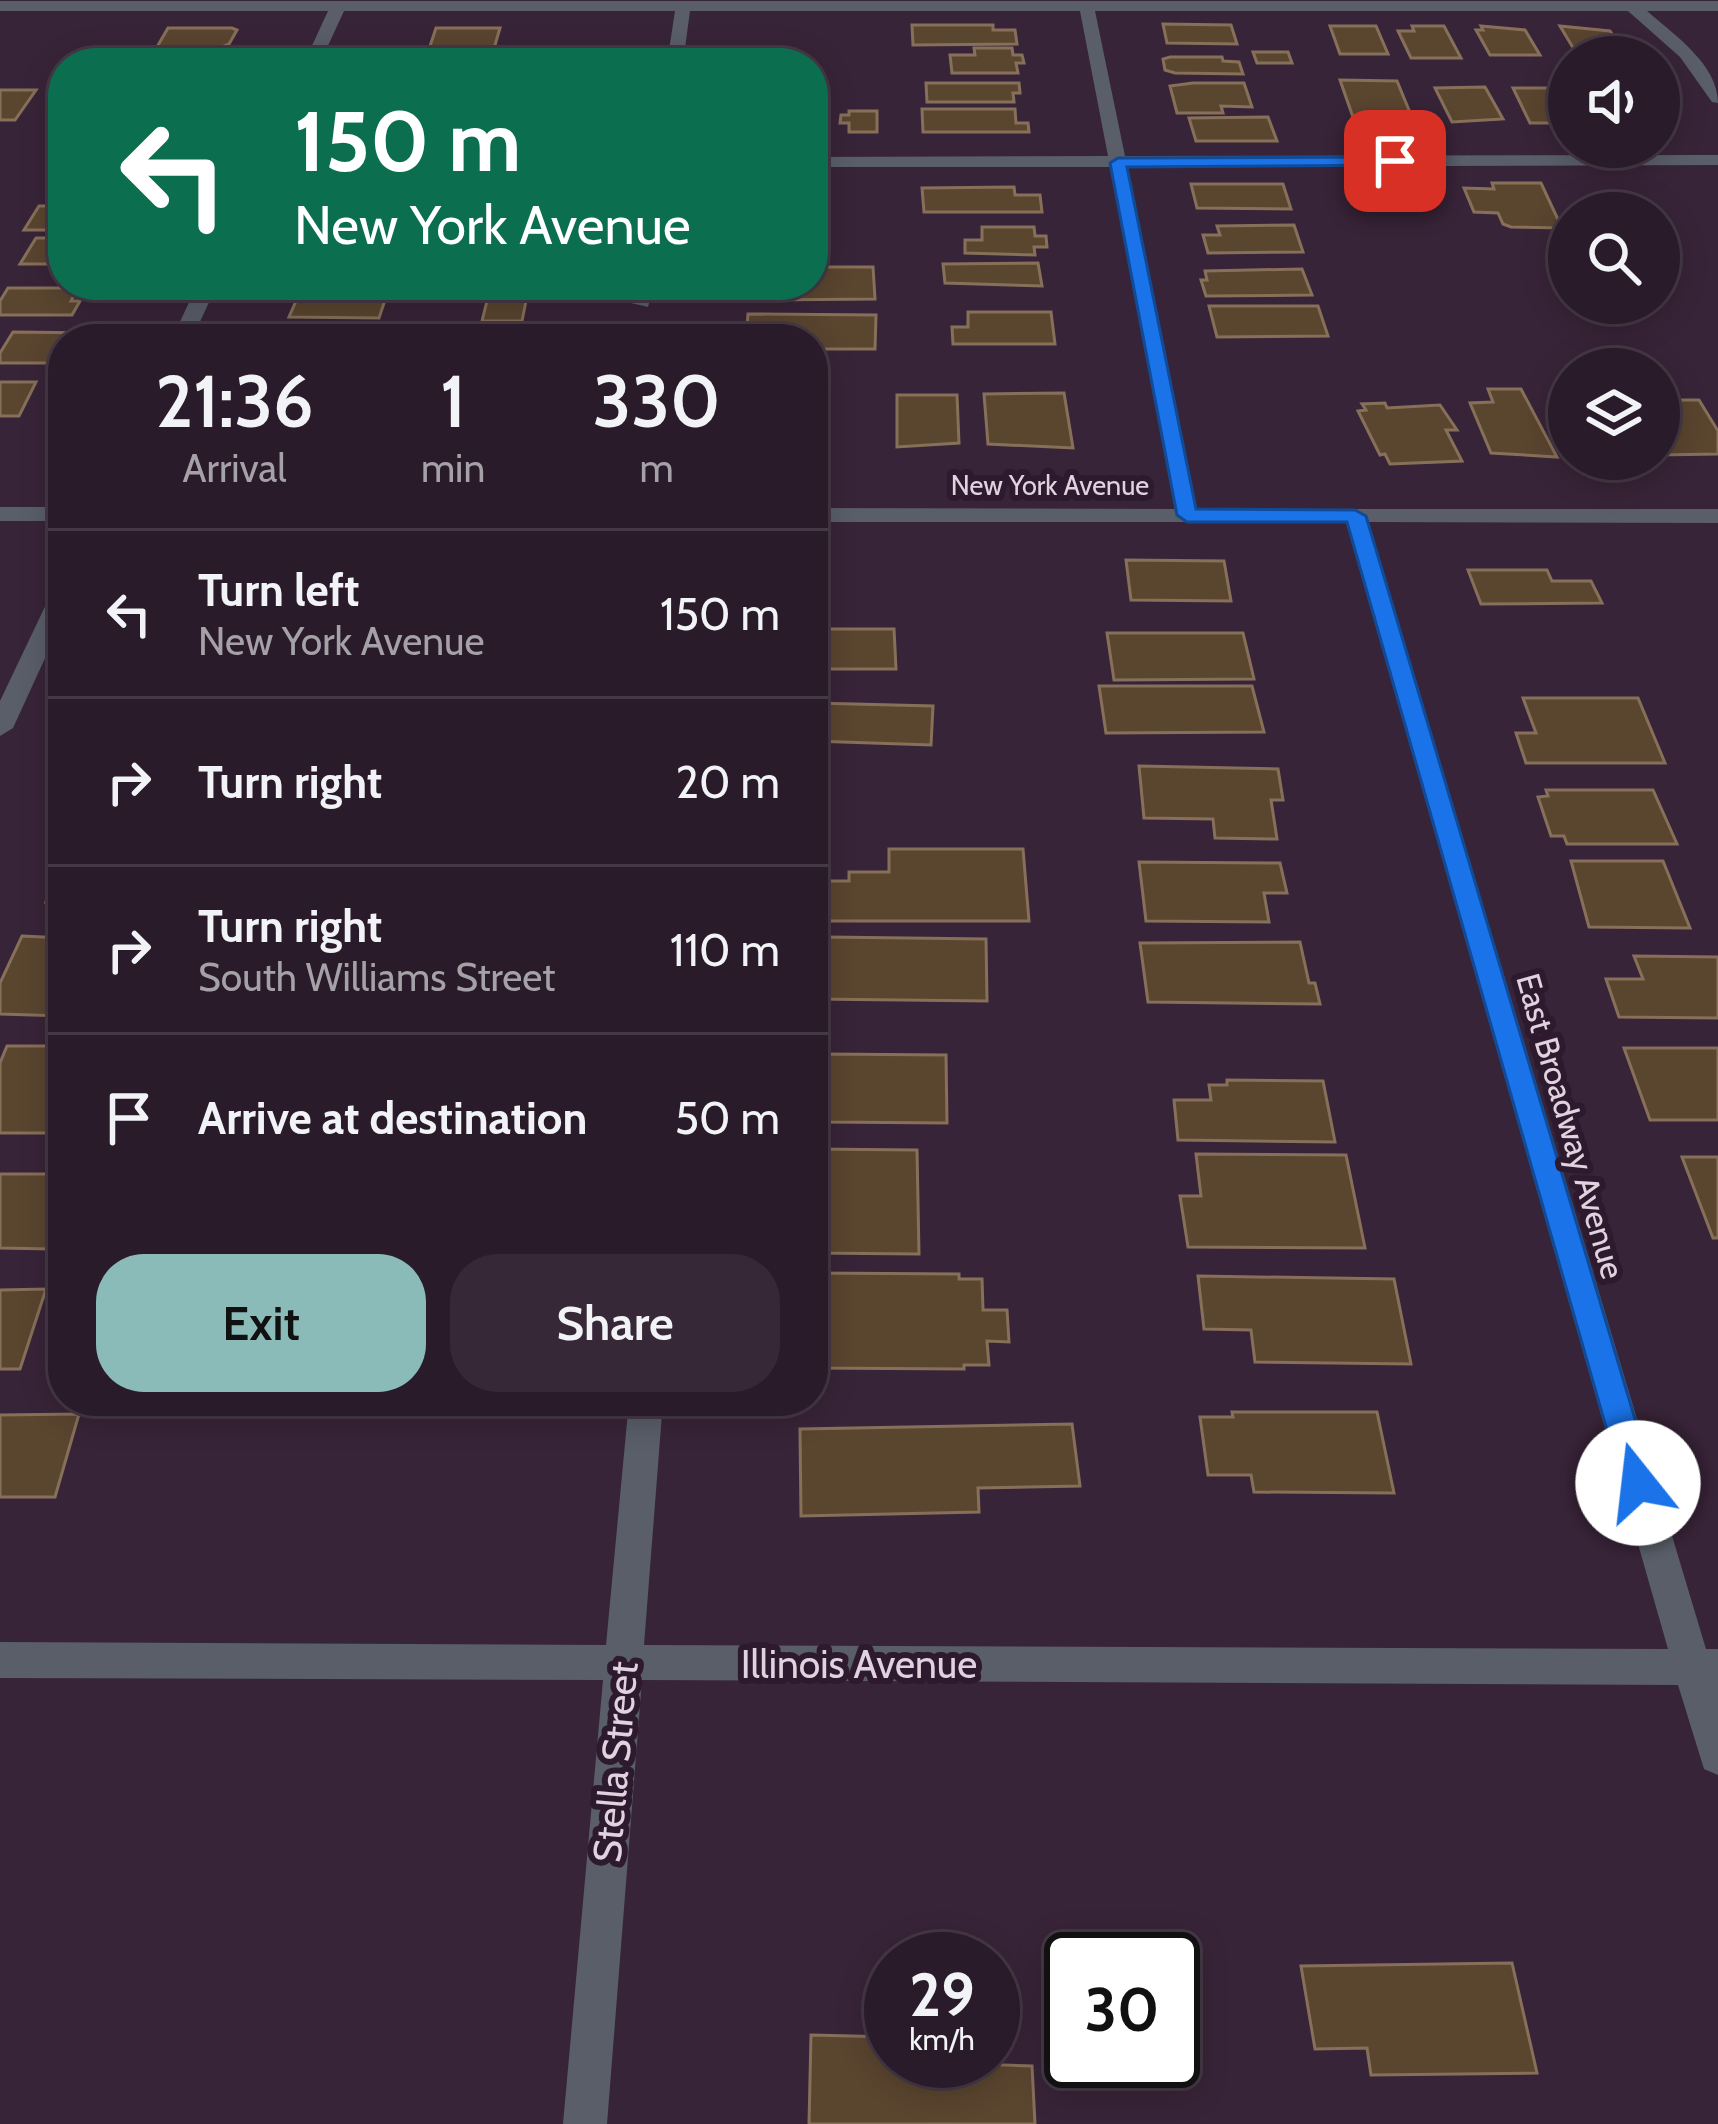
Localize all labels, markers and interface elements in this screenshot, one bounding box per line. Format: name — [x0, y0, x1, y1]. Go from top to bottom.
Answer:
map controls — [1548, 36, 1680, 480]
button: sound — [1548, 36, 1680, 168]
text: 150 m — [294, 90, 521, 192]
icon: left — [96, 96, 252, 252]
pin — [1344, 110, 1446, 212]
icon: arrive — [1362, 128, 1428, 194]
text: New York Avenue — [294, 192, 691, 258]
button: search — [1548, 192, 1680, 324]
button: layers — [1548, 348, 1680, 480]
text: 21:36 — [155, 358, 314, 445]
text: 1 — [440, 358, 466, 445]
text: 330 — [592, 358, 721, 445]
text: Arrival — [183, 444, 286, 492]
text: min — [421, 444, 485, 492]
text: m — [639, 444, 674, 492]
street label: New York Avenue — [951, 469, 1149, 502]
text: Turn left — [198, 563, 360, 617]
icon: left — [96, 581, 162, 647]
text: 150 m — [660, 587, 780, 641]
text: New York Avenue — [198, 617, 484, 665]
icon: right — [96, 749, 162, 815]
text: Turn right — [198, 755, 382, 809]
text: 20 m — [675, 755, 780, 809]
text: Turn right — [198, 899, 382, 953]
icon: right — [96, 917, 162, 983]
text: 110 m — [670, 923, 780, 977]
text: South Williams Street — [198, 953, 555, 1001]
street label: East Broadway Avenue — [1508, 969, 1634, 1283]
icon: arrive — [96, 1085, 162, 1151]
text: Arrive at destination — [198, 1091, 587, 1145]
text: 50 m — [675, 1091, 780, 1145]
button: Exit — [96, 1254, 426, 1392]
button: Share — [450, 1254, 780, 1392]
position arrow — [1575, 1420, 1701, 1546]
street label: Illinois Avenue — [741, 1640, 977, 1688]
street label: Stella Street — [582, 1660, 648, 1864]
speed limit sign: 30 — [1044, 1932, 1200, 2088]
text: 29 — [909, 1958, 975, 2031]
text: km/h — [909, 2021, 975, 2058]

